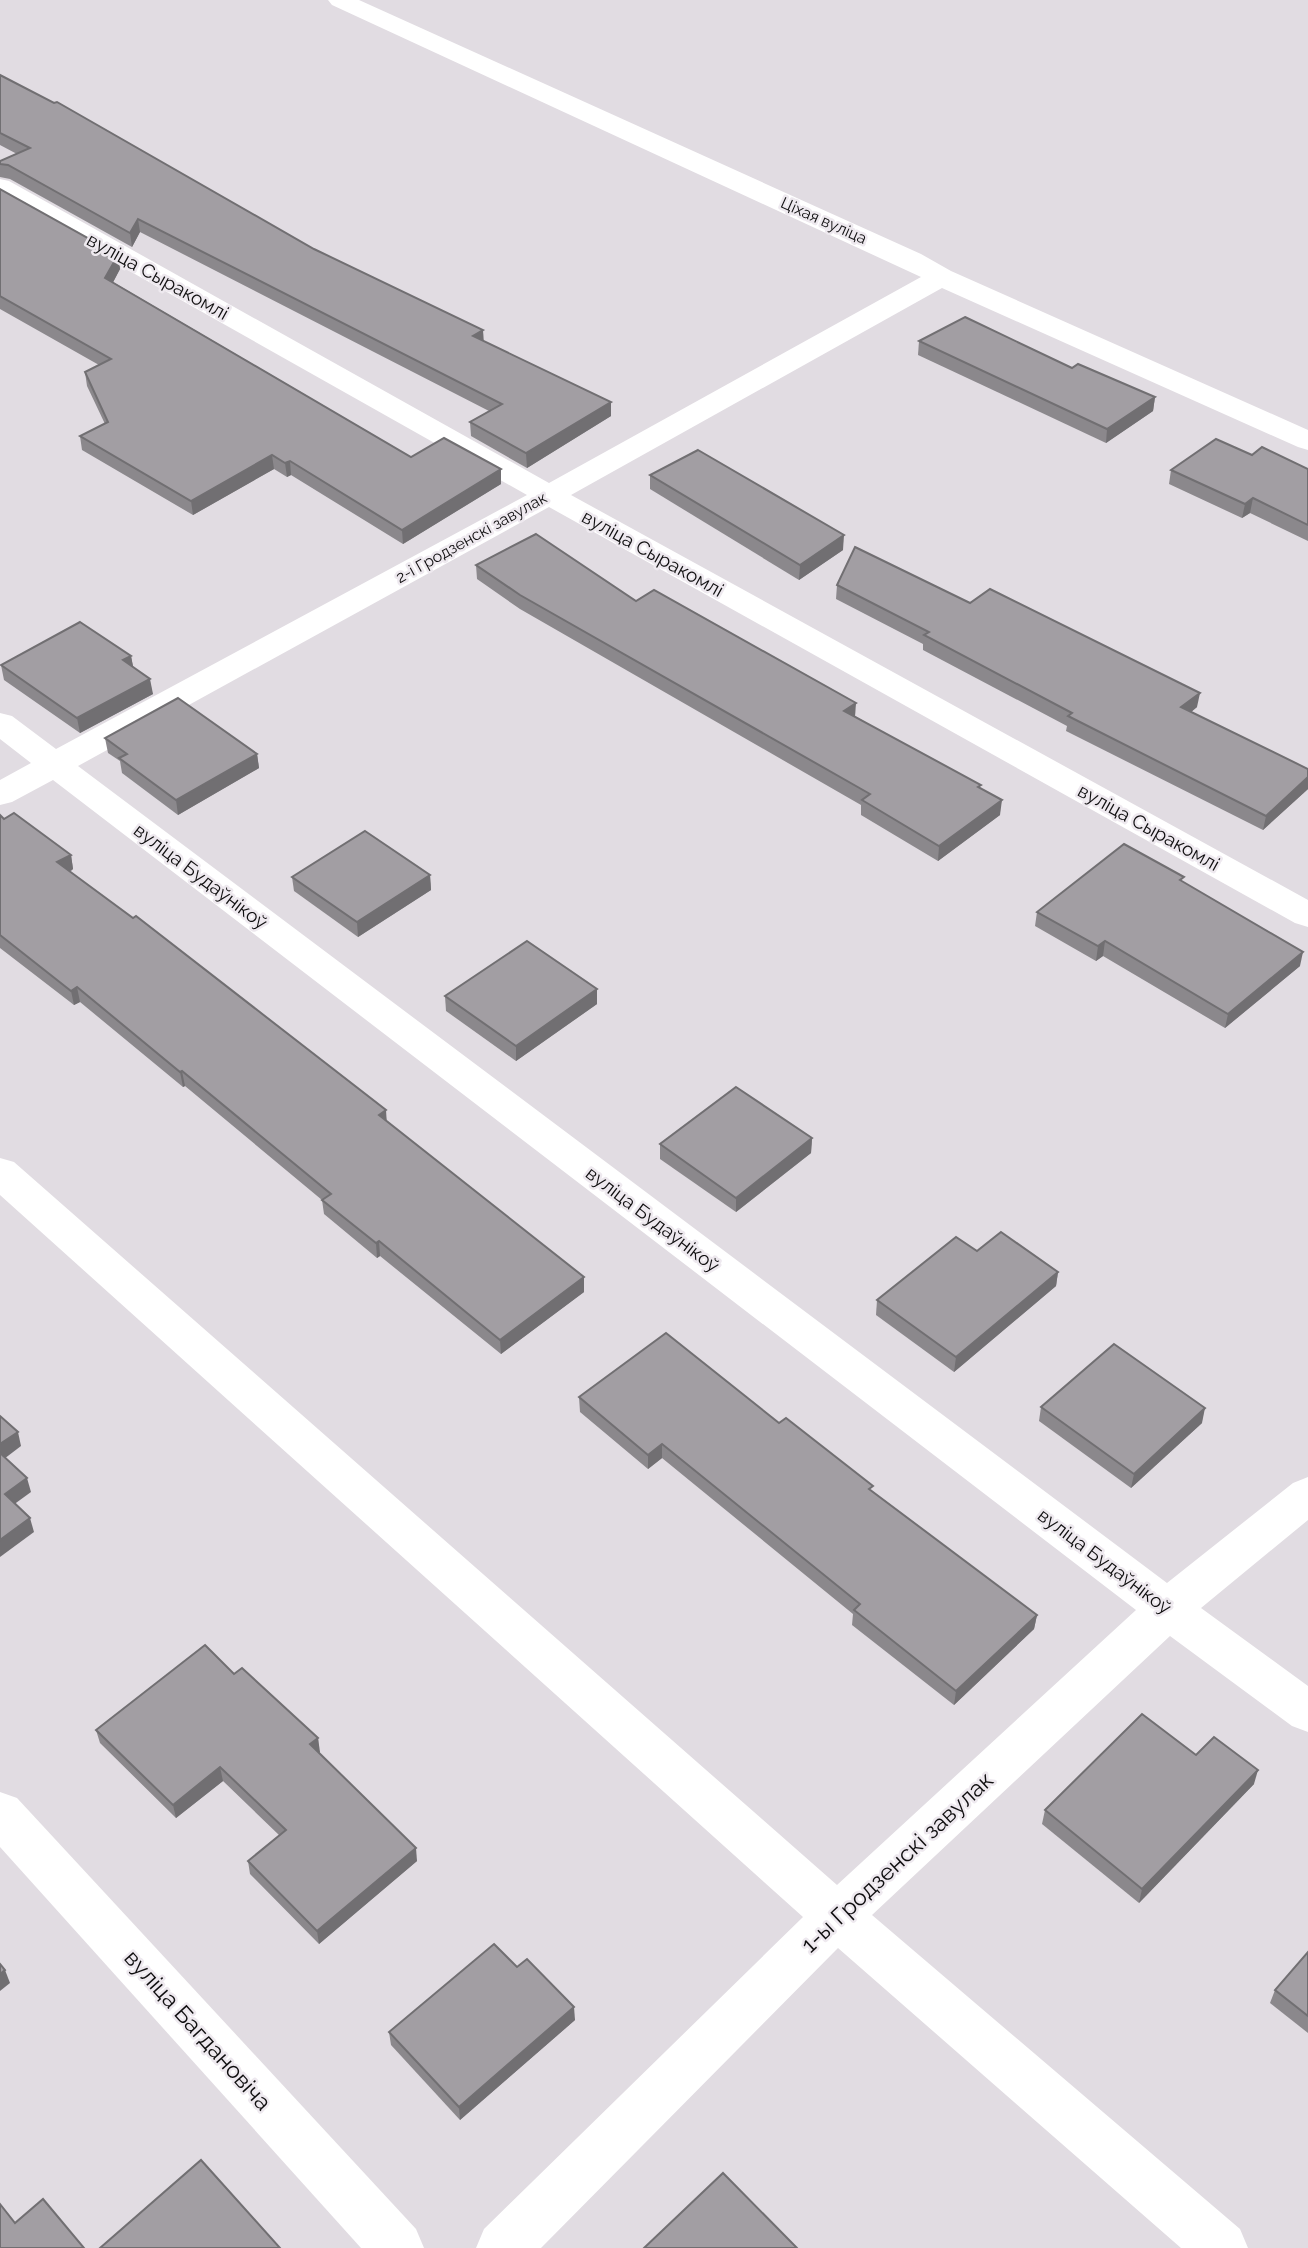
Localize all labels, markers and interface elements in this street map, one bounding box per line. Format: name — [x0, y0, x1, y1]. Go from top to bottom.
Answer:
street label: Ціхая вуліца — [778, 193, 870, 248]
street label: вуліца Сыракомлі — [83, 228, 233, 324]
street label: 2-і Гродзенскі завулак — [392, 488, 550, 587]
street label: вуліца Сыракомлі — [578, 505, 728, 601]
street label: вуліца Сыракомлі — [1074, 779, 1224, 875]
street label: вуліца Будаўнікоў — [130, 819, 272, 933]
street label: вуліца Будаўнікоў — [582, 1162, 724, 1276]
street label: вуліца Будаўнікоў — [1034, 1504, 1176, 1618]
street label: 1-ы Гродзенскі завулак — [795, 1766, 998, 1958]
street label: вуліца Багдановіча — [119, 1944, 277, 2115]

